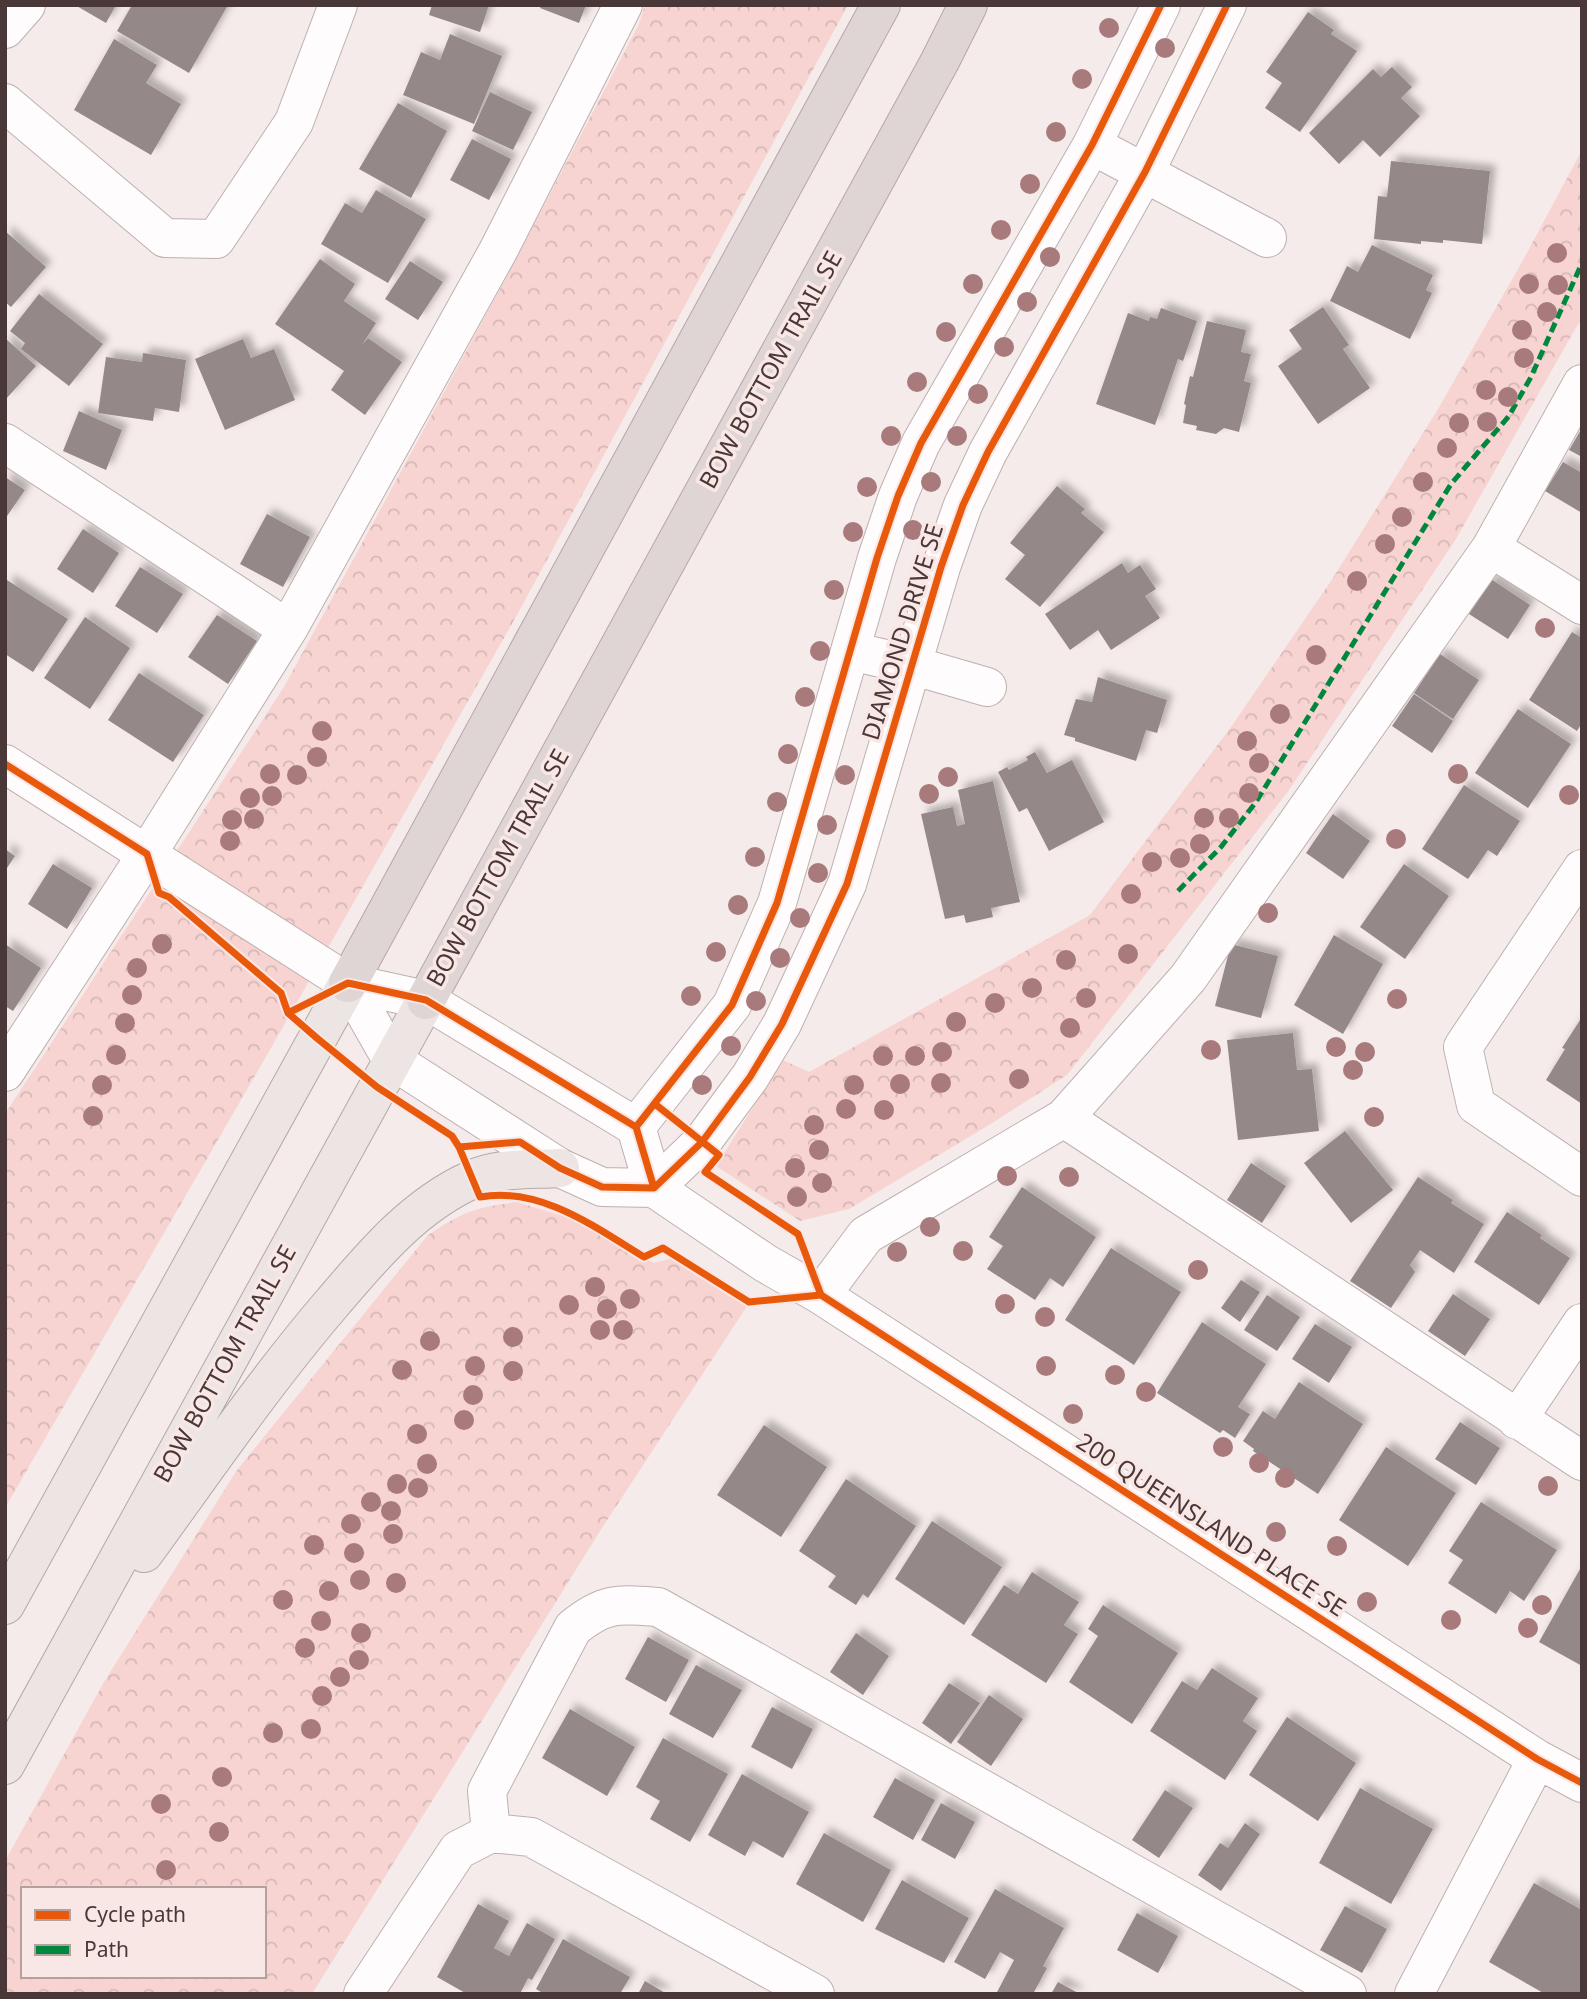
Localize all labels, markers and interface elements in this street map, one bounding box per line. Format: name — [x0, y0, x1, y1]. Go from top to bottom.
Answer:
street label: BOW BOTTOM TRAIL SE — [691, 245, 849, 494]
street label: DIAMOND DRIVE SE — [853, 519, 950, 744]
street label: BOW BOTTOM TRAIL SE — [418, 743, 576, 992]
street label: BOW BOTTOM TRAIL SE — [145, 1239, 303, 1488]
street label: 200 QUEENSLAND PLACE SE — [1071, 1424, 1353, 1623]
legend — [21, 1887, 266, 1978]
text: Cycle path — [84, 1900, 186, 1928]
text: Path — [84, 1935, 129, 1963]

